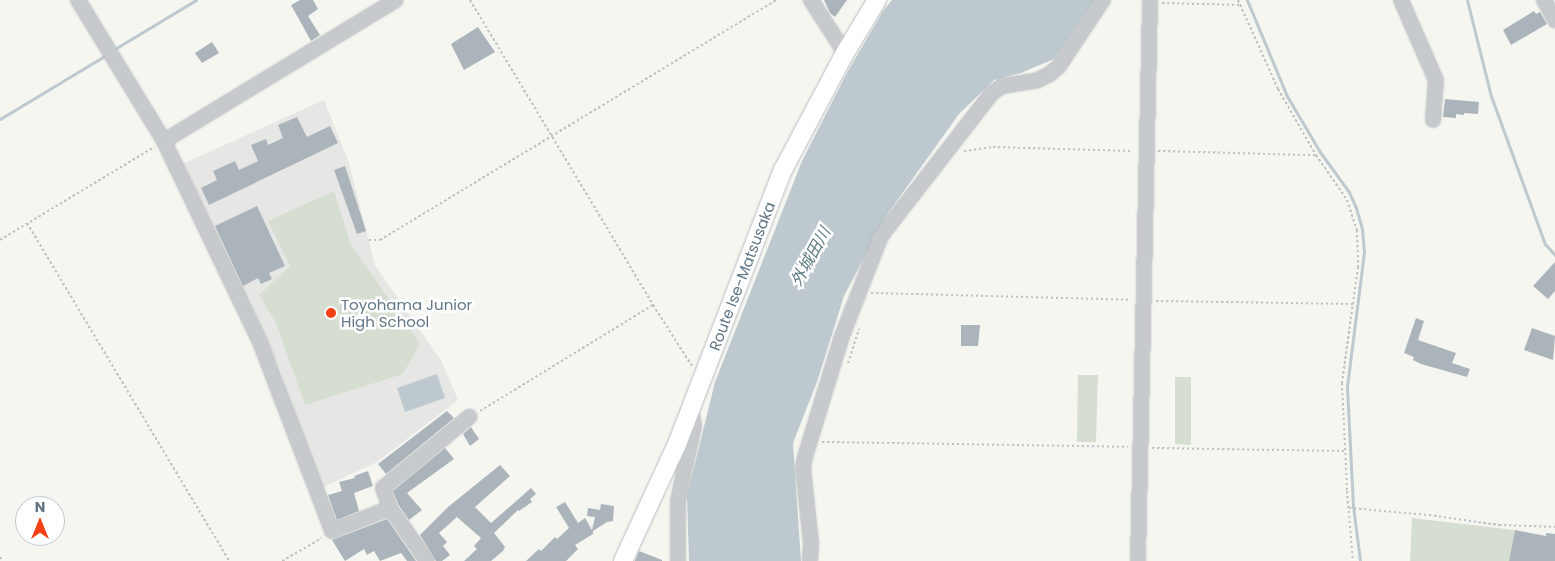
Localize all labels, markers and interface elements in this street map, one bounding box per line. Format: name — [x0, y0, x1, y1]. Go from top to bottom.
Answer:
street label: Route Ise-Matsusaka — [705, 199, 779, 353]
water label: 外城田川 — [787, 224, 835, 290]
place label: Toyohama Junior High School — [341, 295, 472, 330]
marker: Toyohama Junior High School — [325, 307, 337, 319]
north arrow — [15, 496, 65, 546]
text: N — [35, 497, 45, 517]

